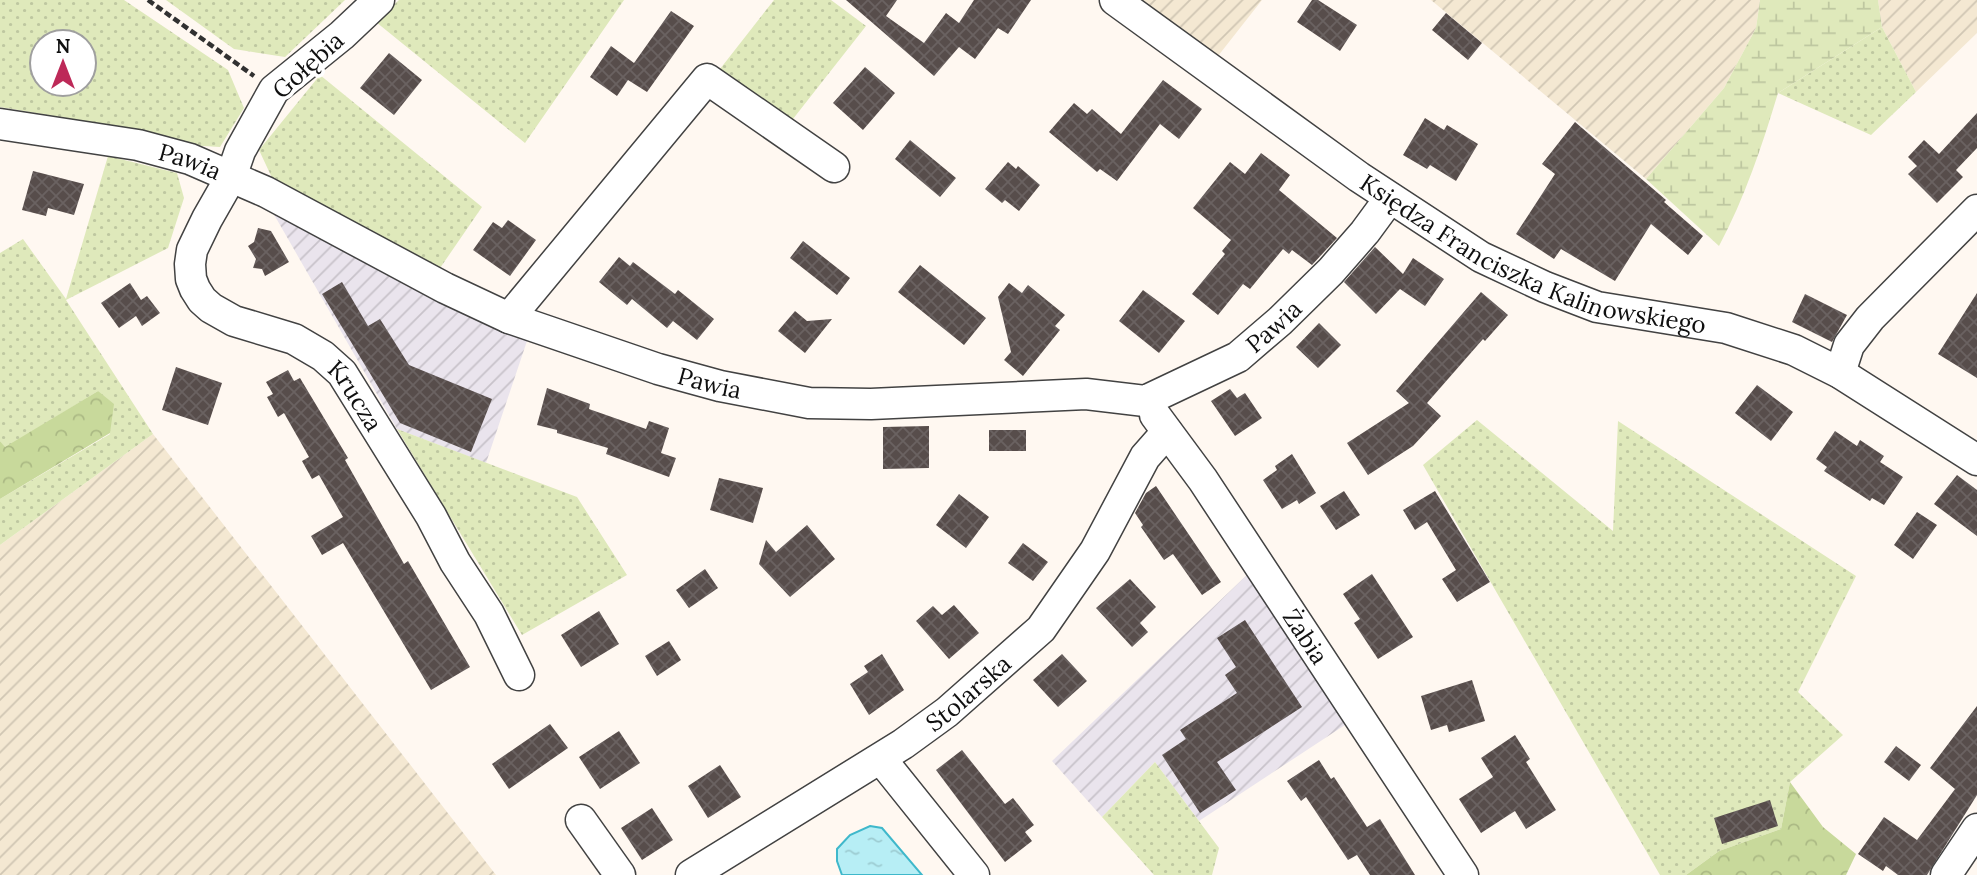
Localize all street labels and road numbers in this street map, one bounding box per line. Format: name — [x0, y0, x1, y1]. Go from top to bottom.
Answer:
street label: Gołębia — [266, 25, 350, 105]
street label: Pawia — [155, 136, 226, 186]
street label: Księdza Franciszka Kalinowskiego — [1354, 167, 1708, 340]
street label: Pawia — [1239, 293, 1308, 359]
street label: Krucza — [322, 353, 390, 437]
street label: Pawia — [674, 360, 744, 405]
street label: Żabia — [1276, 603, 1335, 670]
street label: Stolarska — [919, 648, 1017, 738]

